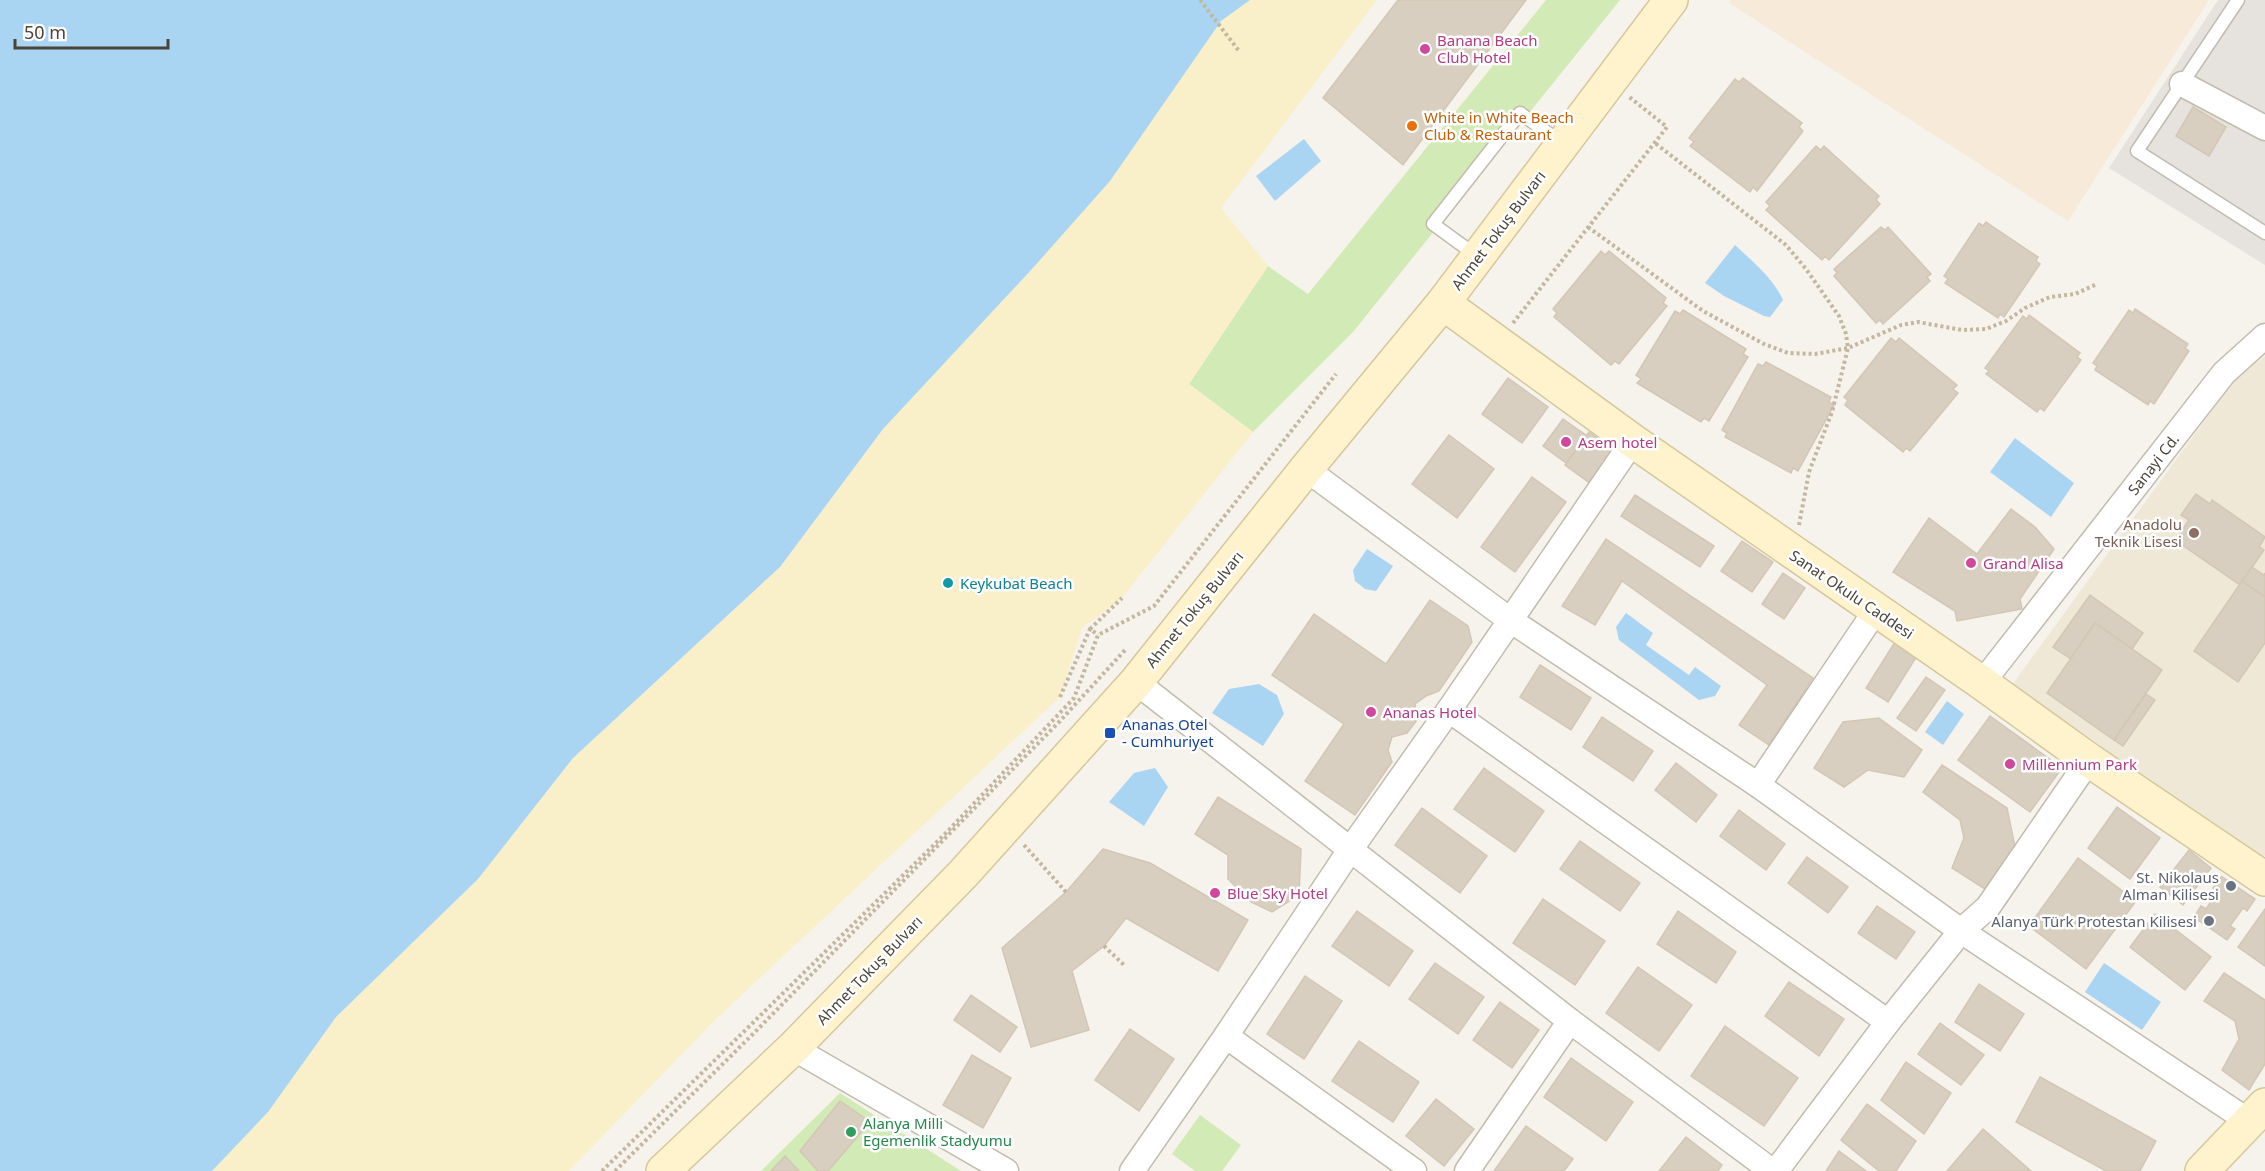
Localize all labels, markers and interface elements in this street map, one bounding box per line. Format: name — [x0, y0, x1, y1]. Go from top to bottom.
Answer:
scale bar — [15, 12, 168, 50]
text: 50 m — [24, 20, 66, 44]
place label: Banana Beach Club Hotel — [1437, 30, 1538, 67]
marker: Banana Beach Club Hotel — [1418, 42, 1432, 56]
place label: White in White Beach Club & Restaurant — [1424, 107, 1574, 144]
marker: White in White Beach Club & Restaurant — [1405, 119, 1419, 133]
street label: Ahmet Tokuş Bulvarı — [1447, 166, 1549, 294]
street label: Sanayi Cd. — [2123, 429, 2183, 499]
place label: Asem hotel — [1578, 432, 1657, 452]
marker: Asem hotel — [1559, 435, 1573, 449]
place label: Anadolu Teknik Lisesi — [2095, 514, 2182, 551]
marker: Anadolu Teknik Lisesi — [2187, 526, 2201, 540]
street label: Sanat Okulu Caddesi — [1786, 545, 1918, 643]
street label: Ahmet Tokuş Bulvarı — [1141, 547, 1247, 671]
place label: Grand Alisa — [1983, 553, 2064, 573]
marker: Grand Alisa — [1964, 556, 1978, 570]
place label: Keykubat Beach — [960, 573, 1072, 593]
marker: Keykubat Beach — [941, 576, 955, 590]
place label: Ananas Hotel — [1383, 702, 1477, 722]
marker: Ananas Hotel — [1364, 705, 1378, 719]
place label: Ananas Otel - Cumhuriyet — [1122, 714, 1214, 751]
marker: Ananas Otel - Cumhuriyet — [1103, 726, 1117, 740]
place label: Millennium Park — [2022, 754, 2137, 774]
marker: Millennium Park — [2003, 757, 2017, 771]
place label: St. Nikolaus Alman Kilisesi — [2122, 867, 2219, 904]
marker: St. Nikolaus Alman Kilisesi — [2224, 879, 2238, 893]
place label: Blue Sky Hotel — [1227, 883, 1328, 903]
marker: Blue Sky Hotel — [1208, 886, 1222, 900]
street label: Ahmet Tokuş Bulvarı — [812, 911, 926, 1029]
place label: Alanya Türk Protestan Kilisesi — [1991, 911, 2197, 931]
marker: Alanya Türk Protestan Kilisesi — [2202, 914, 2216, 928]
place label: Alanya Milli Egemenlik Stadyumu — [863, 1113, 1012, 1150]
marker: Alanya Milli Egemenlik Stadyumu — [844, 1125, 858, 1139]

